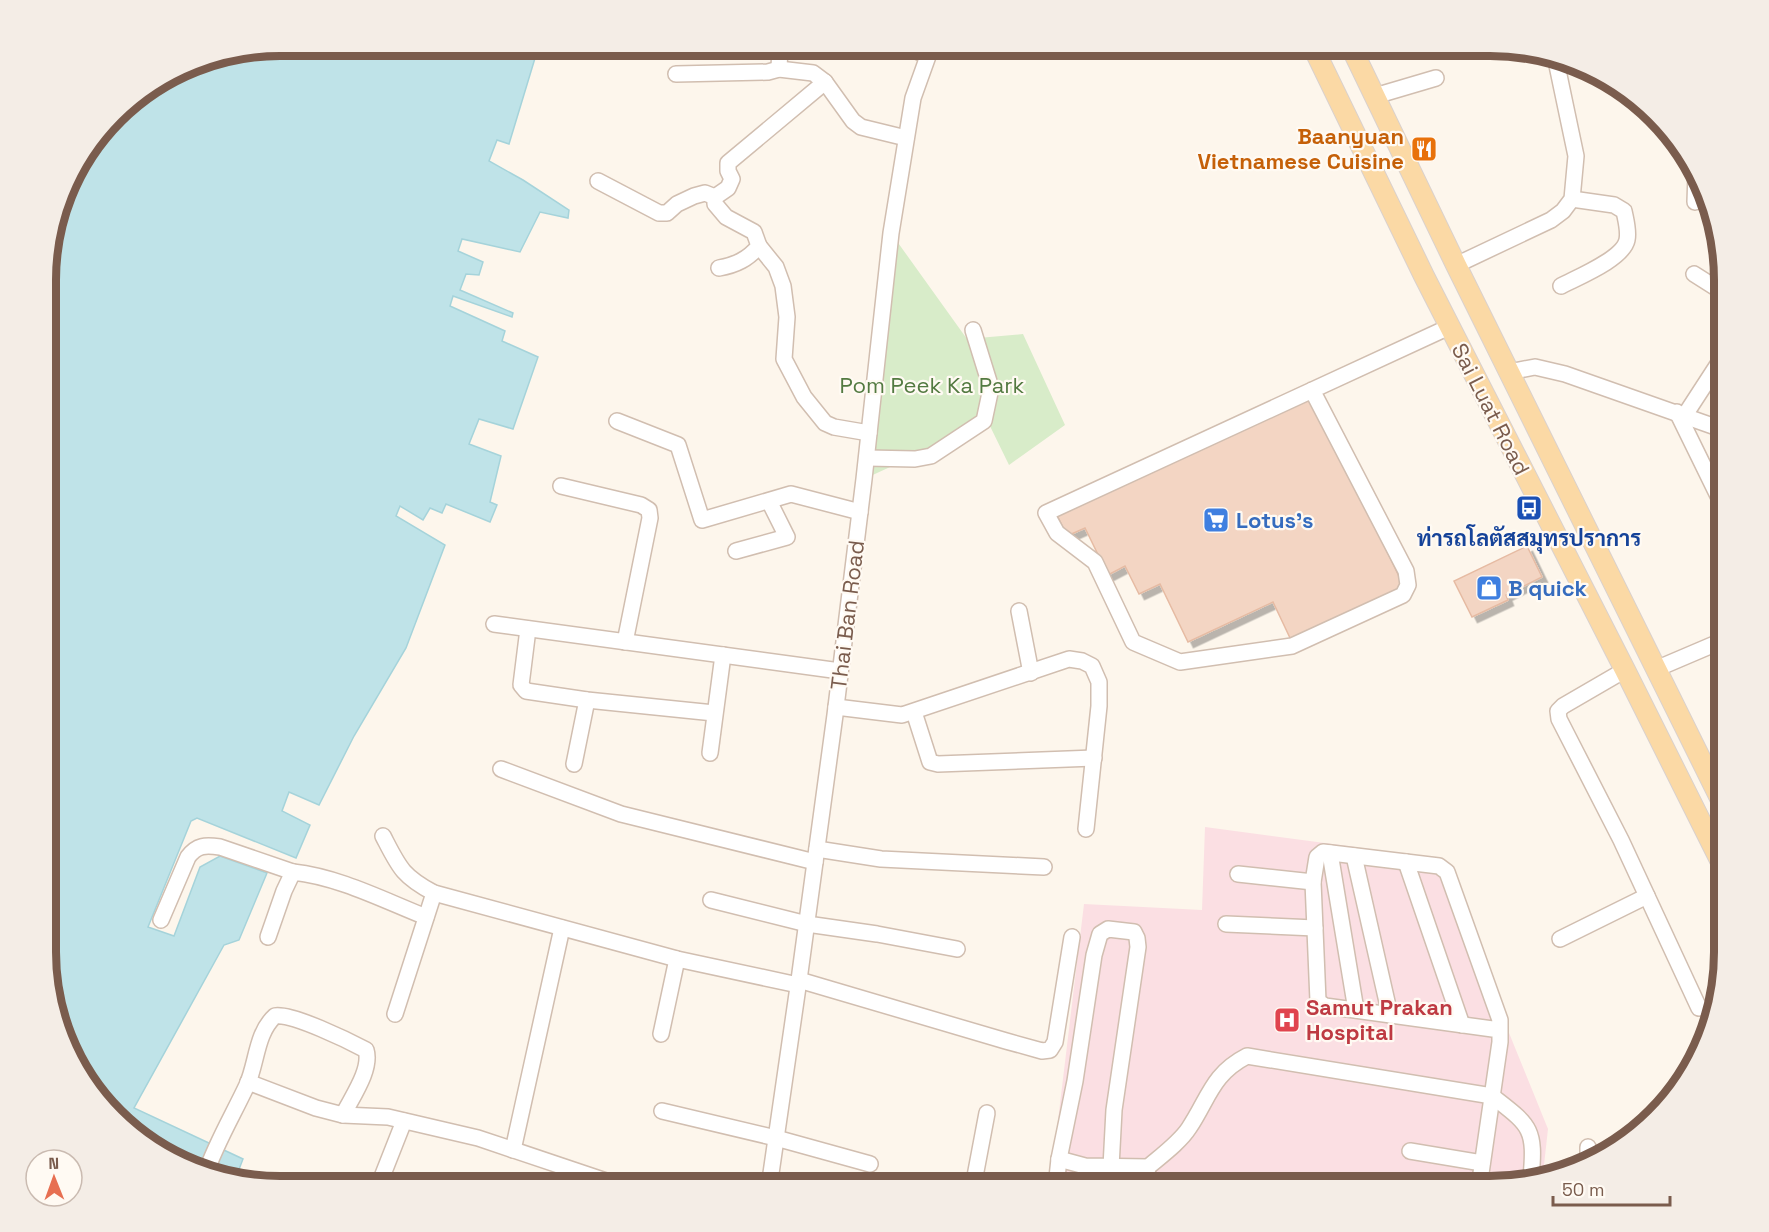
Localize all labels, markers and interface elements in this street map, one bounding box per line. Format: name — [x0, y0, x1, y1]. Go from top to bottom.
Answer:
place label: Baanyuan Vietnamese Cuisine — [1197, 122, 1404, 175]
restaurant icon: Baanyuan Vietnamese Cuisine — [1409, 134, 1439, 164]
street label: Sai Luat Road — [1446, 338, 1536, 480]
park label: Pom Peek Ka Park — [840, 371, 1025, 399]
bus stop icon: ท่ารถโลตัสสมุทรปราการ — [1514, 493, 1544, 523]
supermarket icon: Lotus's — [1201, 505, 1231, 535]
place label: Lotus's — [1236, 506, 1314, 534]
place label: ท่ารถโลตัสสมุทรปราการ — [1417, 524, 1641, 554]
street label: Thai Ban Road — [824, 539, 870, 691]
shop icon: B quick — [1474, 573, 1504, 603]
place label: B quick — [1508, 574, 1588, 602]
place label: Samut Prakan Hospital — [1306, 993, 1453, 1046]
hospital icon: Samut Prakan Hospital — [1272, 1005, 1302, 1035]
north arrow — [24, 1148, 84, 1208]
text: N — [48, 1153, 59, 1174]
scale bar — [1553, 1169, 1670, 1207]
text: 50 m — [1562, 1178, 1604, 1201]

